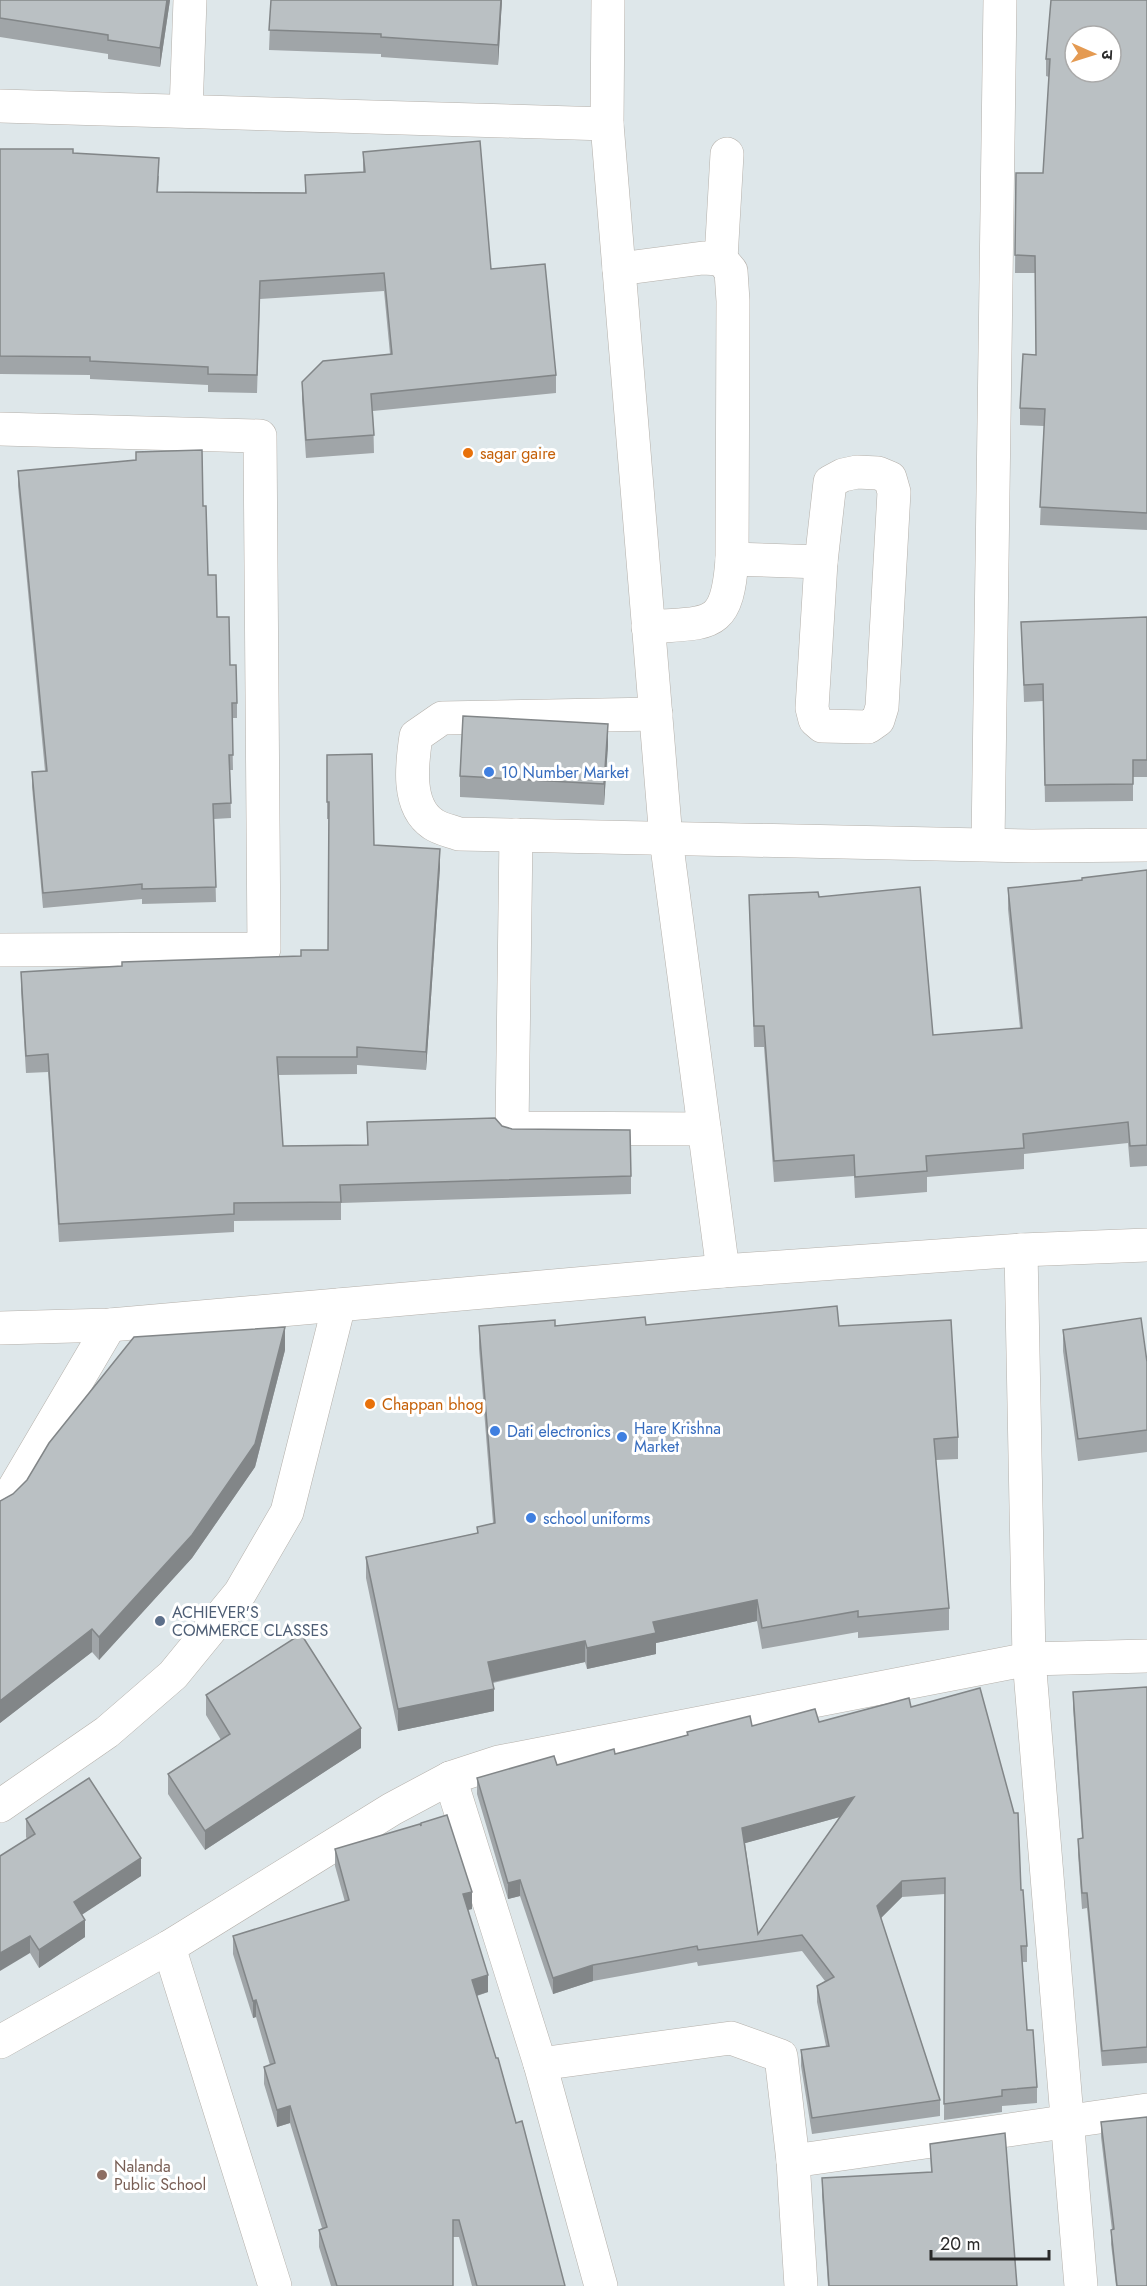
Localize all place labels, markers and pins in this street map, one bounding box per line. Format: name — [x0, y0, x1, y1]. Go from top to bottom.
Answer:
place label: sagar gaire — [480, 442, 556, 465]
marker: sagar gaire — [461, 446, 475, 460]
place label: 10 Number Market — [501, 761, 629, 784]
marker: 10 Number Market — [482, 765, 496, 779]
place label: Chappan bhog — [382, 1393, 484, 1416]
marker: Chappan bhog — [363, 1397, 377, 1411]
place label: Hare Krishna Market — [634, 1417, 721, 1458]
place label: Dati electronics — [507, 1420, 611, 1443]
marker: Dati electronics — [488, 1424, 502, 1438]
marker: Hare Krishna Market — [615, 1430, 629, 1444]
place label: school uniforms — [543, 1507, 650, 1530]
marker: school uniforms — [524, 1511, 538, 1525]
place label: ACHIEVER'S COMMERCE CLASSES — [172, 1601, 328, 1642]
marker: ACHIEVER'S COMMERCE CLASSES — [153, 1614, 167, 1628]
place label: Nalanda Public School — [114, 2155, 206, 2196]
marker: Nalanda Public School — [95, 2168, 109, 2182]

